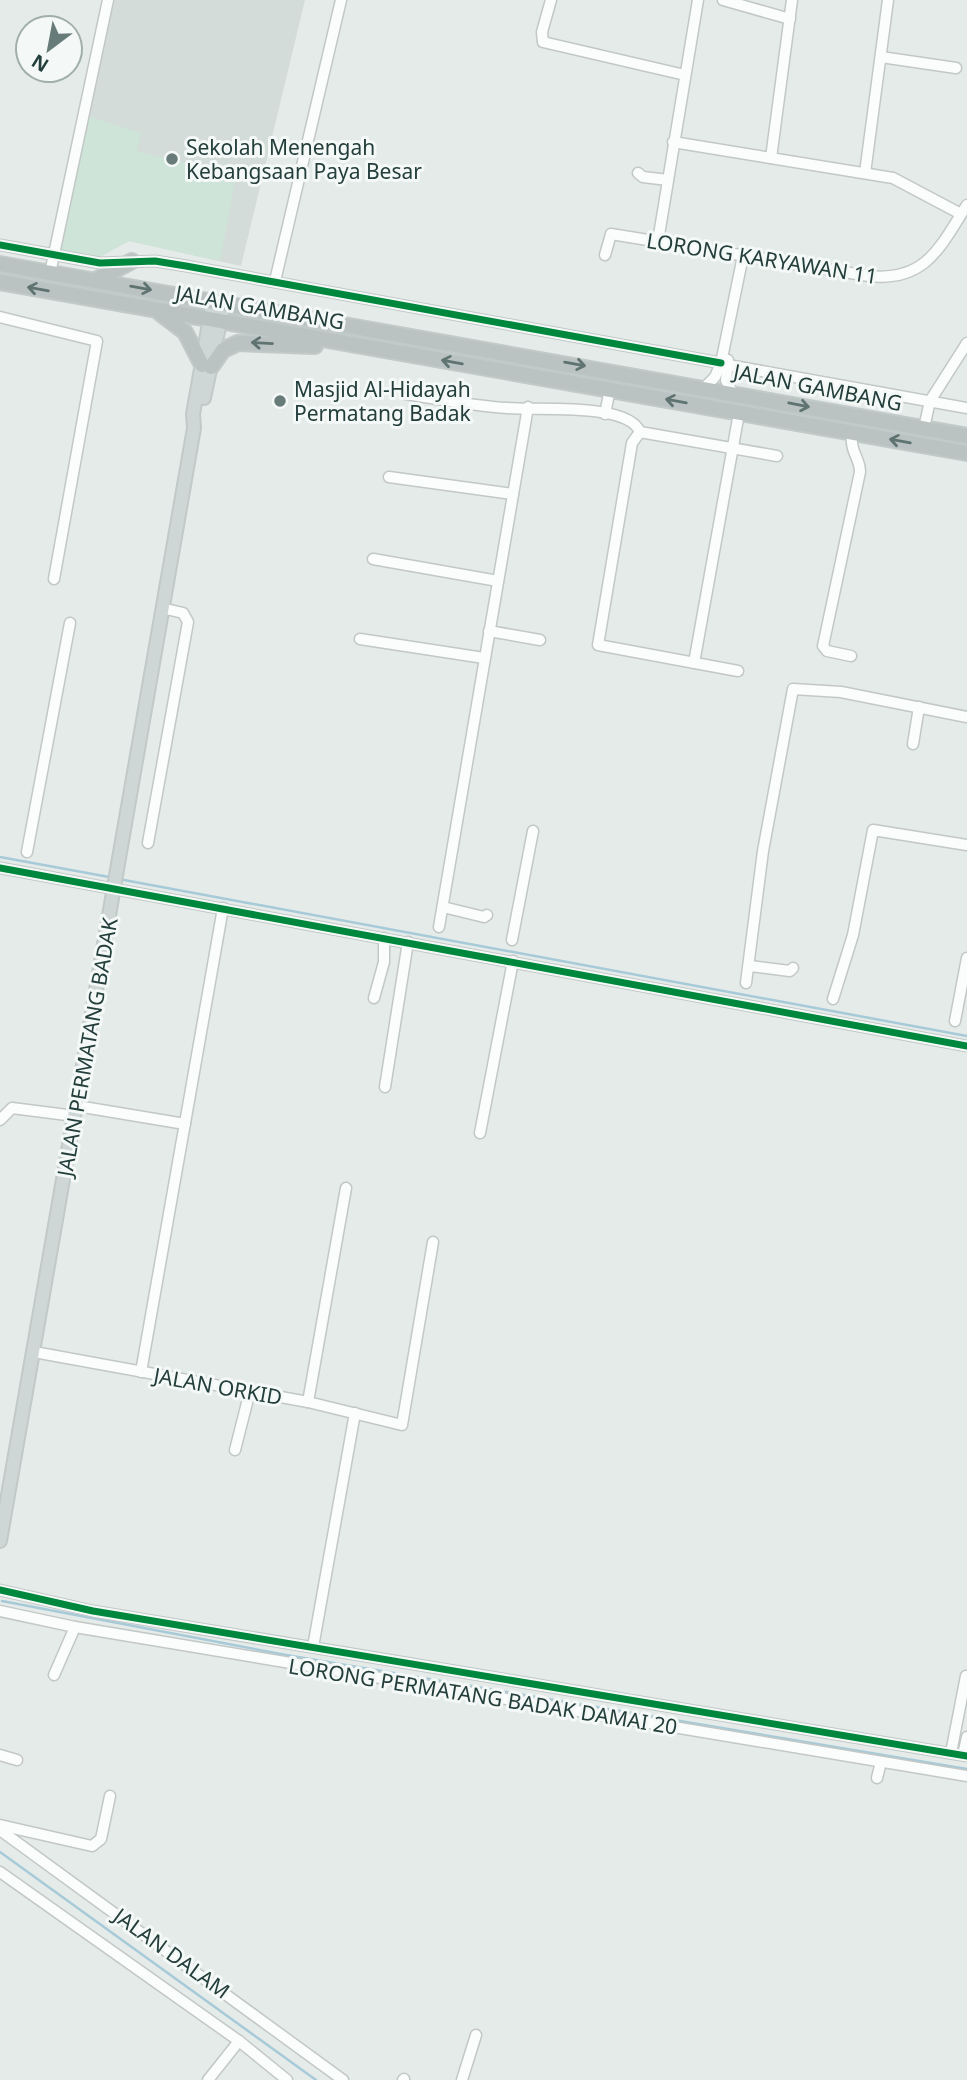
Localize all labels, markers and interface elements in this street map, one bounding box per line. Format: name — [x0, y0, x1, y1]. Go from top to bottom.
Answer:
north arrow — [14, 14, 84, 84]
text: N — [27, 48, 53, 79]
place label: Sekolah Menengah Kebangsaan Paya Besar — [186, 133, 422, 185]
marker: Sekolah Menengah Kebangsaan Paya Besar — [164, 151, 180, 167]
street label: LORONG KARYAWAN 11 — [645, 226, 879, 290]
street label: JALAN GAMBANG — [171, 278, 347, 336]
one-way arrow — [27, 282, 50, 295]
one-way arrow — [129, 282, 152, 295]
one-way arrow — [251, 336, 274, 349]
one-way arrow — [441, 355, 464, 368]
street label: JALAN GAMBANG — [729, 357, 905, 417]
one-way arrow — [563, 358, 586, 371]
place label: Masjid Al-Hidayah Permatang Badak — [294, 375, 471, 427]
marker: Masjid Al-Hidayah Permatang Badak — [272, 393, 288, 409]
one-way arrow — [665, 394, 688, 407]
one-way arrow — [787, 398, 810, 412]
one-way arrow — [889, 434, 912, 447]
street label: JALAN PERMATANG BADAK — [50, 915, 124, 1180]
street label: JALAN ORKID — [150, 1361, 284, 1411]
street label: LORONG PERMATANG BADAK DAMAI 20 — [287, 1651, 679, 1741]
street label: JALAN DALAM — [107, 1900, 236, 2005]

